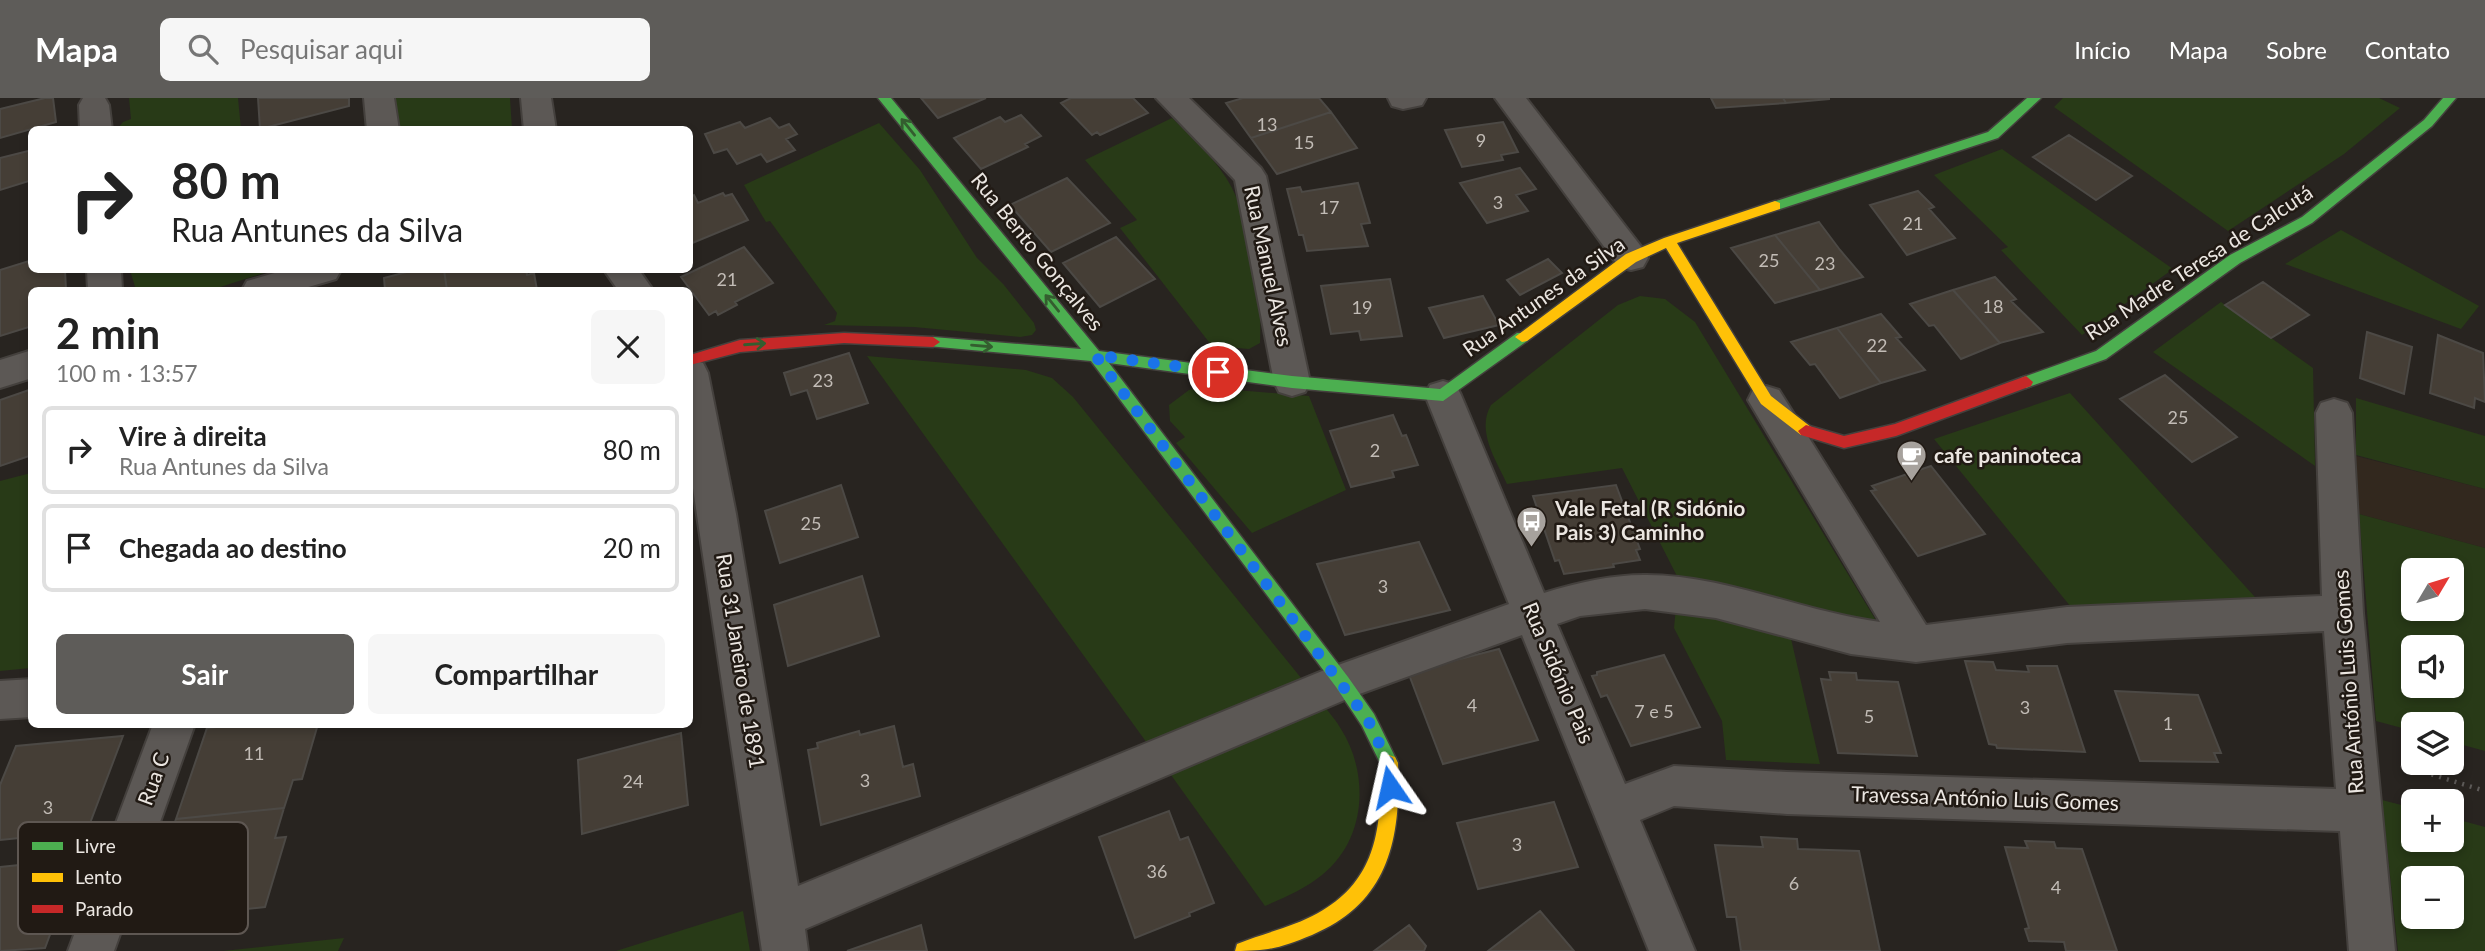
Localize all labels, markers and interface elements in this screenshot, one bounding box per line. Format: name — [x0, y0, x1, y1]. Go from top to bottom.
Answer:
search box — [160, 18, 650, 81]
text: Mapa — [35, 29, 118, 69]
icon: search — [184, 30, 222, 68]
text: Pesquisar aqui — [240, 33, 403, 65]
text: Início — [2074, 35, 2131, 64]
text: Mapa — [2169, 35, 2228, 64]
text: Sobre — [2266, 35, 2327, 64]
text: Contato — [2365, 35, 2450, 64]
house number: 13 — [1257, 113, 1277, 135]
one-way arrow — [900, 118, 915, 136]
house number: 9 — [1476, 129, 1486, 151]
house number: 15 — [1294, 131, 1314, 153]
text: 80 m — [171, 151, 281, 209]
icon: right — [56, 154, 147, 245]
street label: Rua Bento Gonçalves — [967, 167, 1110, 335]
street label: Rua Madre Teresa de Calcutá — [2080, 179, 2317, 345]
street label: Rua Manuel Alves — [1240, 183, 1299, 348]
house number: 3 — [1493, 191, 1503, 213]
house number: 17 — [1319, 196, 1339, 218]
text: Rua Antunes da Silva — [171, 210, 463, 249]
house number: 21 — [1903, 212, 1923, 234]
street label: Rua Antunes da Silva — [1457, 231, 1629, 361]
house number: 25 — [1759, 249, 1779, 271]
house number: 23 — [1815, 252, 1835, 274]
house number: 21 — [717, 268, 737, 290]
one-way arrow — [1044, 294, 1059, 312]
house number: 18 — [1983, 295, 2003, 317]
house number: 19 — [1352, 296, 1372, 318]
text: 2 min — [56, 308, 160, 358]
button: close — [591, 310, 665, 384]
house number: 22 — [1867, 334, 1887, 356]
one-way arrow — [744, 338, 767, 351]
one-way arrow — [971, 340, 993, 353]
pin — [1188, 342, 1248, 402]
icon: arrive — [1199, 353, 1237, 391]
text: 100 m · 13:57 — [56, 359, 198, 387]
house number: 23 — [813, 369, 833, 391]
house number: 25 — [2168, 406, 2188, 428]
text: Vire à direita — [119, 420, 267, 452]
icon: right — [60, 431, 98, 469]
text: 80 m — [603, 434, 661, 466]
house number: 2 — [1370, 439, 1380, 461]
cafe icon: cafe paninoteca — [1894, 439, 1928, 483]
place label: cafe paninoteca — [1934, 442, 2081, 467]
text: Rua Antunes da Silva — [119, 452, 329, 480]
place label: Vale Fetal (R Sidónio Pais 3) Caminho — [1554, 495, 1745, 544]
bus stop icon: Vale Fetal (R Sidónio Pais 3) Caminho — [1515, 504, 1549, 548]
house number: 25 — [801, 512, 821, 534]
icon: arrive — [60, 529, 98, 567]
text: Chegada ao destino — [119, 532, 347, 564]
text: 20 m — [603, 532, 661, 564]
street label: Rua 31 Janeiro de 1891 — [712, 551, 771, 770]
north arrow — [2401, 558, 2464, 621]
map controls — [2401, 558, 2464, 929]
street label: Rua António Luis Gomes — [2327, 569, 2368, 795]
house number: 3 — [1378, 575, 1388, 597]
street label: Rua Sidónio Pais — [1518, 598, 1600, 747]
button: Sair — [56, 634, 354, 714]
button: Compartilhar — [368, 634, 665, 714]
button: sound — [2401, 635, 2464, 698]
house number: 4 — [1467, 694, 1477, 716]
house number: 3 — [2020, 696, 2030, 718]
house number: 7 e 5 — [1634, 700, 1674, 722]
house number: 5 — [1864, 705, 1874, 727]
house number: 1 — [2163, 712, 2173, 734]
button: layers — [2401, 712, 2464, 775]
house number: 11 — [244, 742, 264, 764]
street label: Rua C — [132, 749, 174, 808]
position arrow — [1353, 750, 1427, 824]
house number: 3 — [860, 769, 870, 791]
house number: 24 — [623, 770, 643, 792]
street label: Travessa António Luis Gomes — [1851, 780, 2119, 815]
button: + — [2401, 789, 2464, 852]
house number: 3 — [43, 796, 53, 818]
legend — [18, 822, 248, 934]
house number: 3 — [1512, 833, 1522, 855]
text: Livre — [75, 834, 116, 857]
house number: 36 — [1147, 860, 1167, 882]
text: Lento — [75, 865, 122, 888]
button: − — [2401, 866, 2464, 929]
house number: 6 — [1789, 872, 1799, 894]
house number: 4 — [2051, 876, 2061, 898]
text: Parado — [75, 897, 133, 920]

